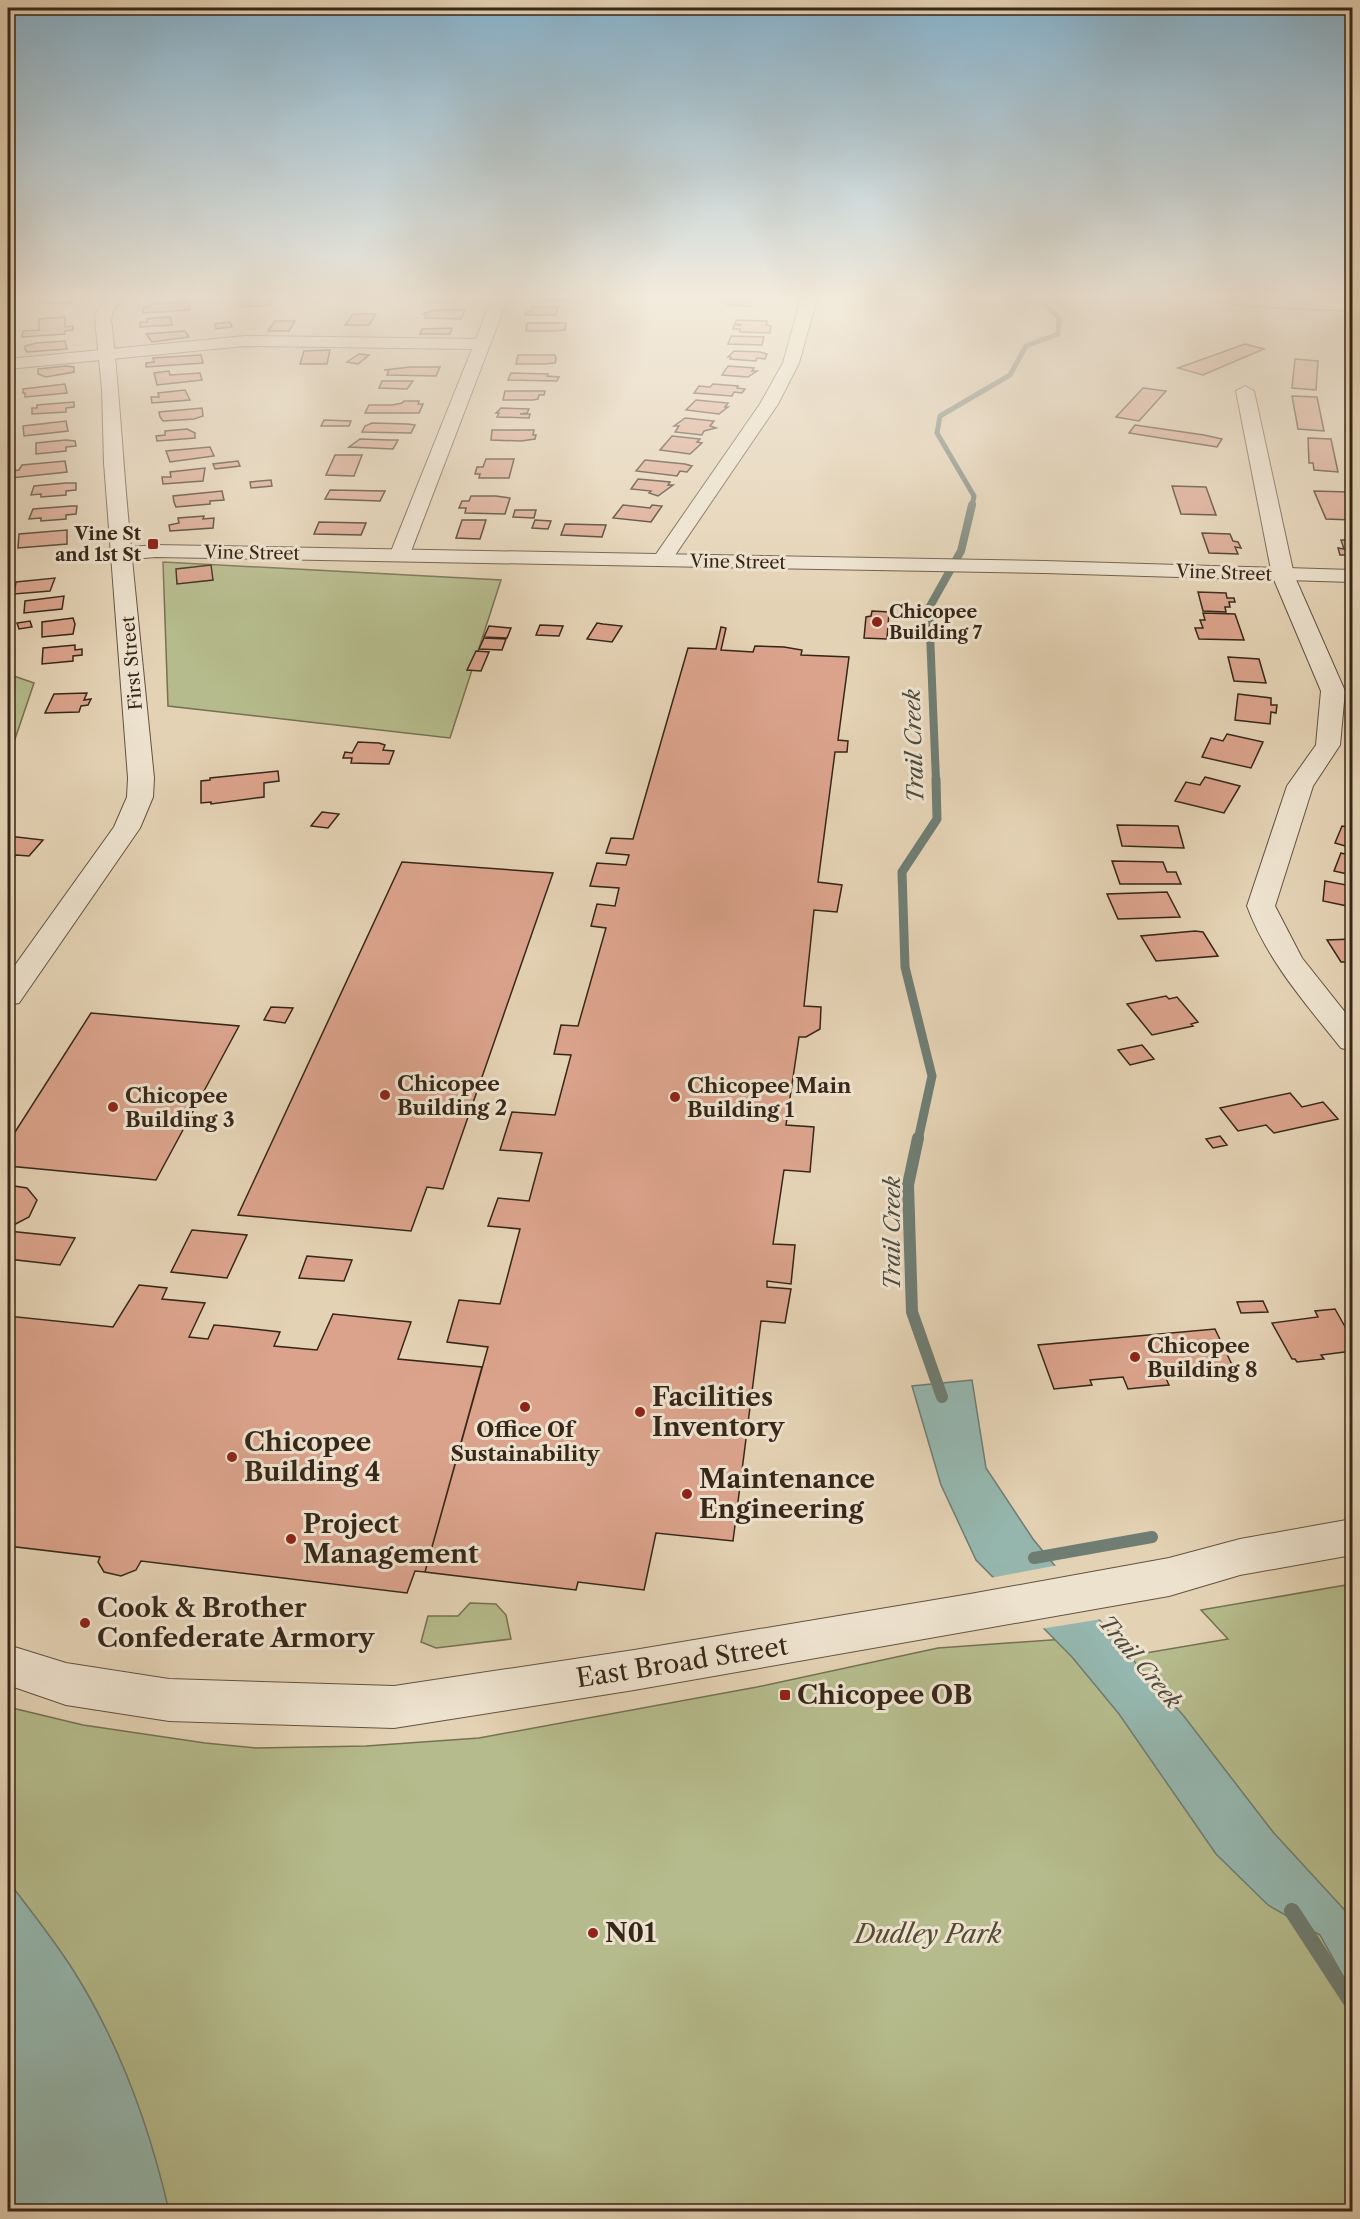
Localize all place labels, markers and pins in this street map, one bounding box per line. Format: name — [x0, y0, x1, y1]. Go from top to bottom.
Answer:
place label: Vine St and 1st St — [55, 523, 142, 566]
marker: Vine St and 1st St — [146, 537, 160, 551]
place label: Chicopee Building 7 — [889, 601, 983, 644]
marker: Chicopee Building 7 — [870, 615, 884, 629]
place label: Chicopee Building 2 — [397, 1071, 507, 1120]
place label: Chicopee Main Building 1 — [687, 1073, 852, 1122]
place label: Chicopee Building 3 — [125, 1083, 235, 1132]
marker: Chicopee Building 2 — [378, 1088, 392, 1102]
marker: Chicopee Main Building 1 — [668, 1090, 682, 1104]
marker: Chicopee Building 3 — [106, 1100, 120, 1114]
place label: Chicopee Building 8 — [1147, 1333, 1258, 1382]
marker: Chicopee Building 8 — [1128, 1350, 1142, 1364]
place label: Facilities Inventory — [652, 1381, 785, 1443]
marker: Office Of Sustainability — [518, 1400, 532, 1414]
marker: Facilities Inventory — [633, 1405, 647, 1419]
place label: Office Of Sustainability — [451, 1417, 601, 1466]
place label: Chicopee Building 4 — [244, 1426, 380, 1488]
marker: Chicopee Building 4 — [225, 1450, 239, 1464]
place label: Maintenance Engineering — [699, 1463, 875, 1525]
marker: Maintenance Engineering — [680, 1487, 694, 1501]
place label: Project Management — [303, 1508, 479, 1570]
marker: Project Management — [284, 1532, 298, 1546]
place label: Cook & Brother Confederate Armory — [97, 1592, 375, 1654]
marker: Cook & Brother Confederate Armory — [78, 1616, 92, 1630]
place label: Chicopee OB — [797, 1679, 972, 1711]
marker: Chicopee OB — [778, 1688, 792, 1702]
place label: N01 — [605, 1917, 656, 1949]
marker: N01 — [586, 1926, 600, 1940]

